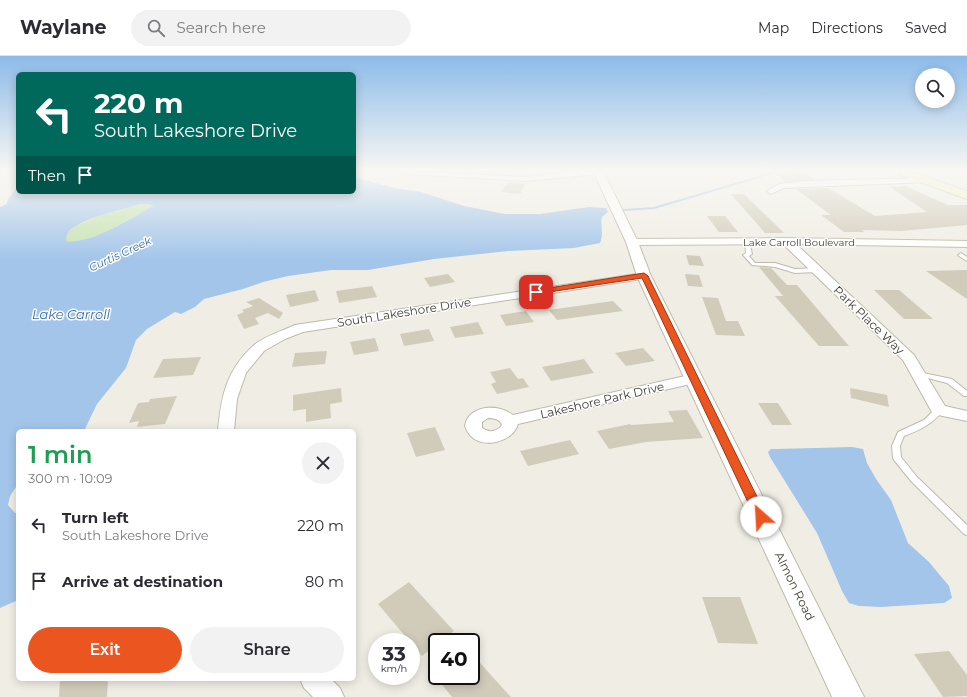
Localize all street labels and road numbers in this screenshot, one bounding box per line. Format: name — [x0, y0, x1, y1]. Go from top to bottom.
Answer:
street label: Lake Carroll Boulevard — [743, 236, 855, 249]
street label: Park Place Way — [831, 282, 908, 358]
street label: South Lakeshore Drive — [336, 294, 472, 330]
street label: Lakeshore Park Drive — [539, 378, 665, 422]
street label: Almon Road — [772, 549, 818, 623]

